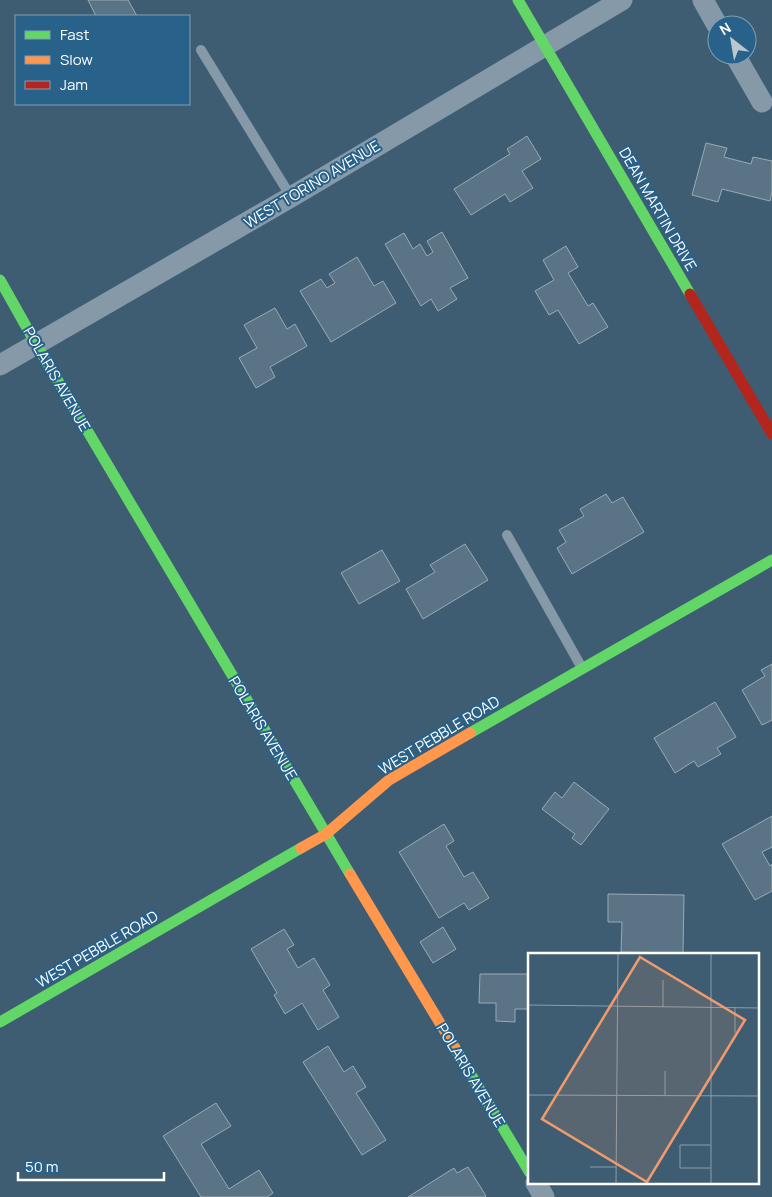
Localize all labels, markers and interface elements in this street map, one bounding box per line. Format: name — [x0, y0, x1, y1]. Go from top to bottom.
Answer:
legend — [15, 15, 190, 105]
north arrow — [707, 15, 757, 65]
text: N — [716, 18, 734, 39]
text: Fast — [60, 24, 89, 45]
text: Slow — [60, 49, 93, 70]
text: Jam — [60, 74, 88, 95]
street label: WEST TORINO AVENUE — [240, 135, 384, 233]
street label: DEAN MARTIN DRIVE — [614, 143, 702, 275]
street label: POLARIS AVENUE — [18, 323, 96, 435]
street label: POLARIS AVENUE — [224, 672, 302, 784]
street label: WEST PEBBLE ROAD — [375, 691, 503, 779]
street label: WEST PEBBLE ROAD — [32, 905, 162, 993]
inset map — [528, 953, 760, 1184]
street label: POLARIS AVENUE — [432, 1019, 510, 1131]
scale bar — [18, 1150, 164, 1182]
text: 50 m — [25, 1156, 59, 1177]

